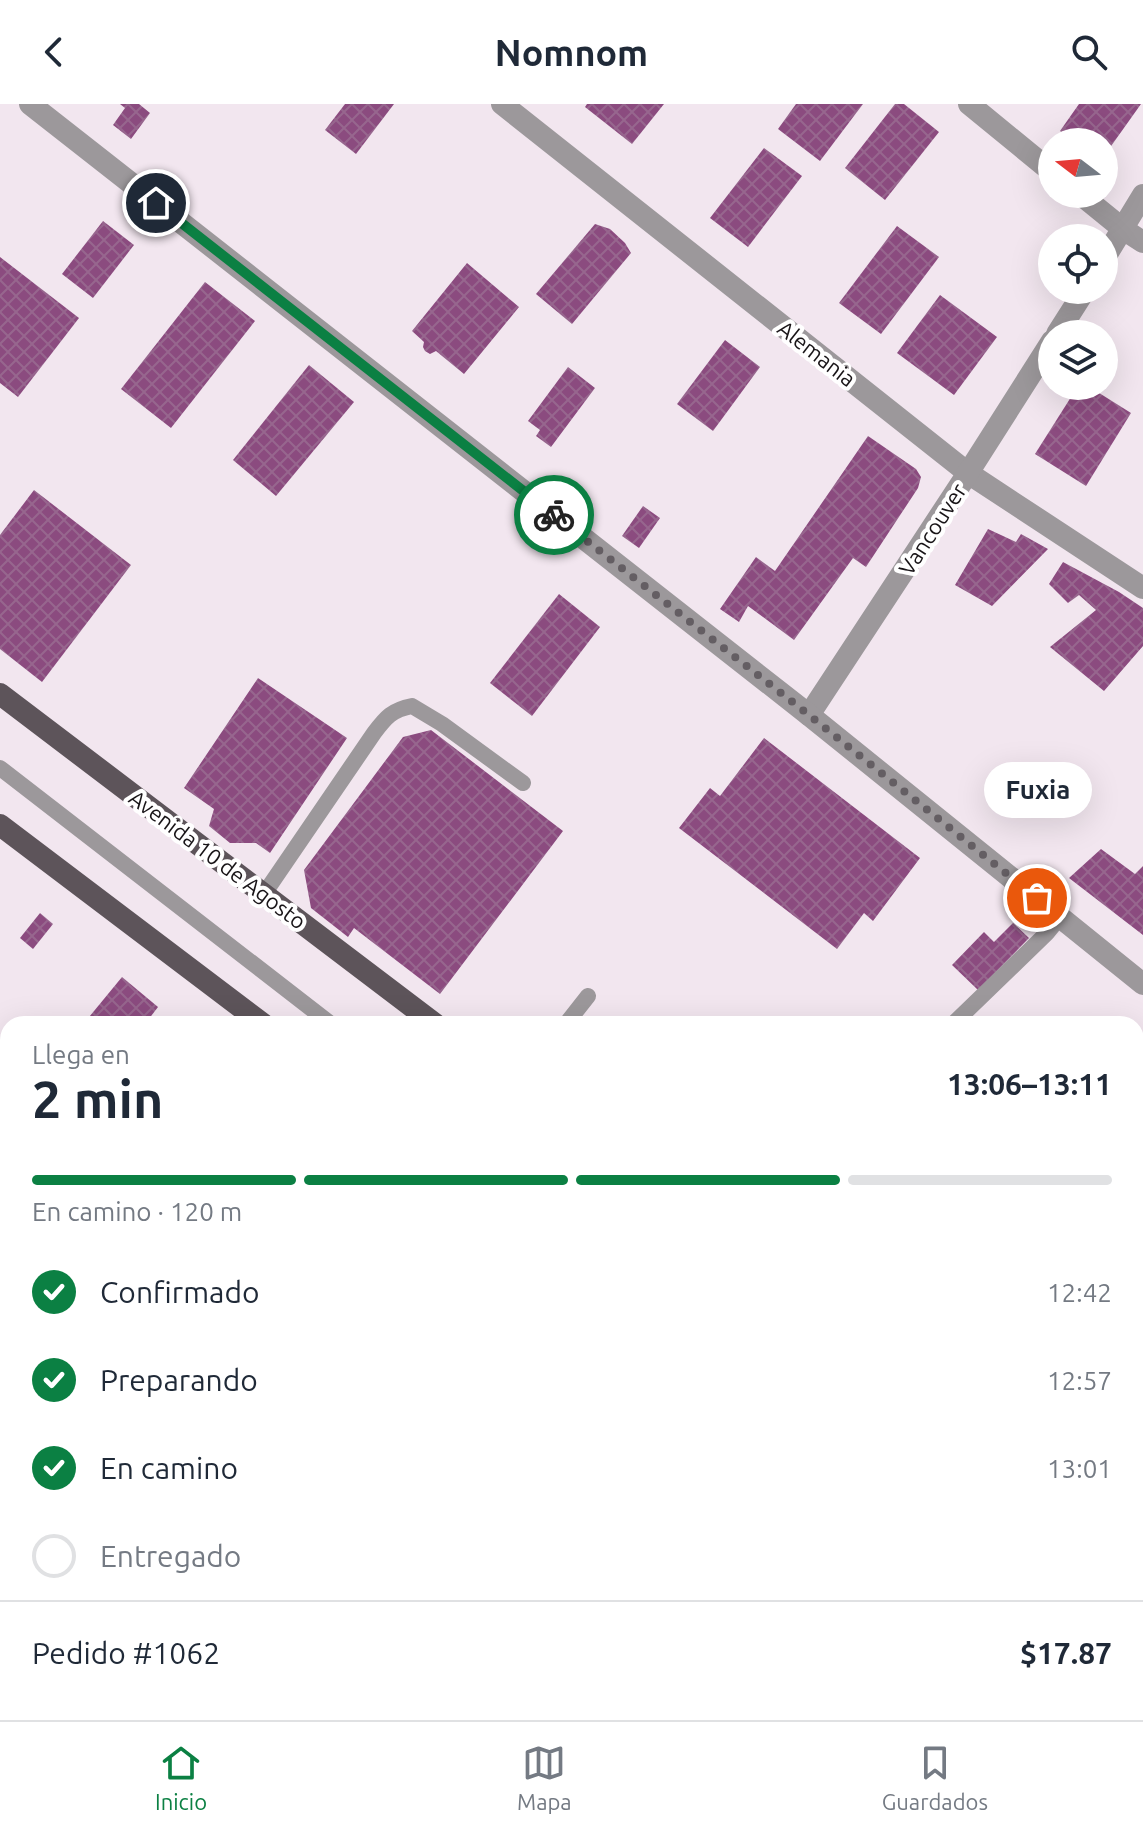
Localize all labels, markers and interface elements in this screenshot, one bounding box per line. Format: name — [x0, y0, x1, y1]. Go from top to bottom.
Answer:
icon: back — [32, 30, 76, 74]
icon: search — [1067, 30, 1111, 74]
text: Nomnom — [495, 32, 648, 73]
north arrow — [1038, 128, 1118, 208]
map controls — [1038, 128, 1118, 400]
pin — [122, 169, 190, 237]
icon: home — [134, 181, 178, 225]
button: locate — [1038, 224, 1118, 304]
street label: Alemania — [773, 315, 861, 391]
button: layers — [1038, 320, 1118, 400]
courier — [514, 475, 594, 555]
street label: Vancouver — [893, 478, 971, 580]
icon: bike — [532, 493, 576, 537]
callout: Fuxia — [983, 762, 1091, 818]
text: Fuxia — [1006, 775, 1070, 804]
street label: Avenida 10 de Agosto — [125, 784, 311, 934]
pin — [1003, 864, 1071, 932]
icon: bag — [1015, 876, 1059, 920]
text: Llega en — [32, 1040, 130, 1069]
text: 13:06–13:11 — [947, 1067, 1112, 1101]
text: 2 min — [32, 1070, 163, 1128]
text: En camino · 120 m — [32, 1197, 242, 1226]
icon: check — [32, 1270, 76, 1314]
text: Confirmado — [100, 1275, 260, 1309]
text: 12:42 — [1047, 1278, 1112, 1307]
icon: check — [32, 1358, 76, 1402]
text: Preparando — [100, 1363, 258, 1397]
text: 12:57 — [1047, 1366, 1112, 1395]
icon: check — [32, 1446, 76, 1490]
text: En camino — [100, 1451, 238, 1485]
text: 13:01 — [1047, 1454, 1112, 1483]
text: Entregado — [100, 1539, 241, 1573]
text: Pedido #1062 — [32, 1636, 220, 1670]
text: $17.87 — [1020, 1636, 1112, 1670]
tab: Inicio — [155, 1741, 207, 1814]
tab: Mapa — [517, 1741, 572, 1814]
tab: Guardados — [882, 1741, 988, 1814]

